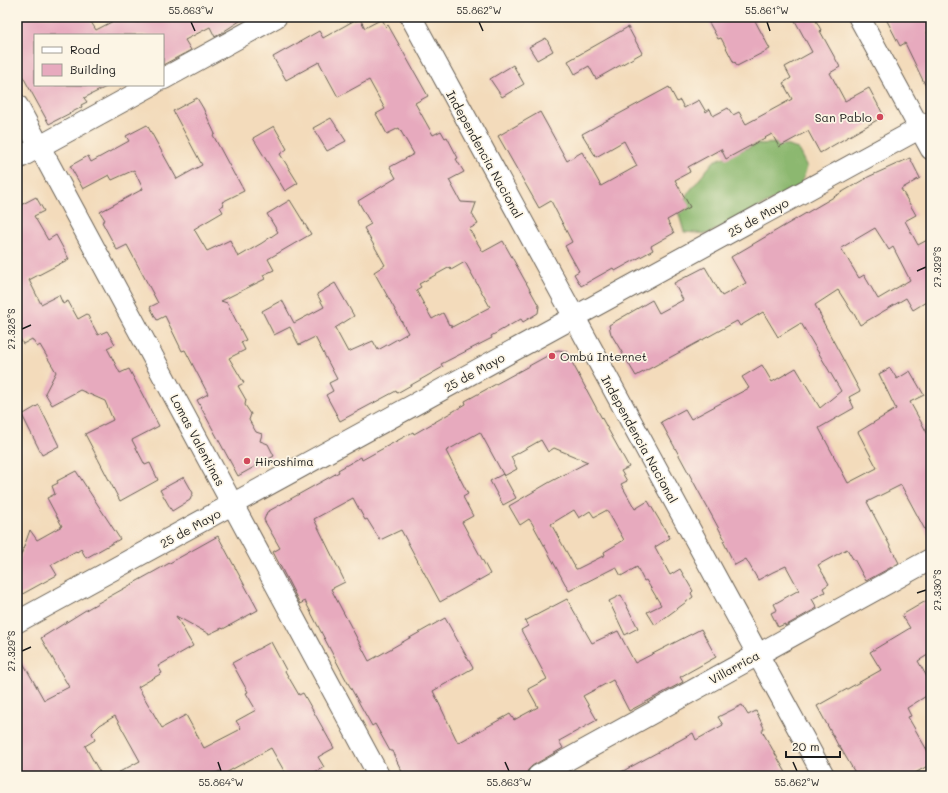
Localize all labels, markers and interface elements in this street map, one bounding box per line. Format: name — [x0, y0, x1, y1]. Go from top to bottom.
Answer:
text: 55.863°W — [168, 3, 214, 17]
text: 55.862°W — [457, 3, 502, 17]
text: 55.861°W — [745, 3, 789, 17]
legend — [34, 34, 164, 86]
text: Road — [70, 41, 100, 57]
text: Building — [70, 61, 116, 77]
street label: Independencia Nacional — [443, 87, 527, 221]
place label: San Pablo — [815, 109, 872, 125]
marker: San Pablo — [875, 112, 885, 122]
street label: 25 de Mayo — [725, 194, 791, 240]
text: 27.329°S — [930, 246, 944, 287]
text: 27.328°S — [4, 308, 18, 350]
place label: Ombú Internet — [560, 348, 647, 364]
street label: 25 de Mayo — [441, 349, 507, 395]
marker: Ombú Internet — [547, 351, 557, 361]
street label: Independencia Nacional — [598, 372, 682, 506]
street label: Lomas Valentinas — [167, 392, 229, 489]
place label: Hiroshima — [255, 453, 314, 469]
marker: Hiroshima — [242, 456, 252, 466]
street label: 25 de Mayo — [157, 505, 223, 551]
text: 27.330°S — [930, 569, 944, 611]
text: 27.329°S — [4, 630, 18, 671]
street label: Villarrica — [706, 647, 762, 687]
scale bar — [786, 733, 840, 759]
text: 20 m — [792, 738, 820, 754]
text: 55.864°W — [198, 775, 244, 789]
text: 55.863°W — [486, 775, 532, 789]
text: 55.862°W — [775, 775, 820, 789]

